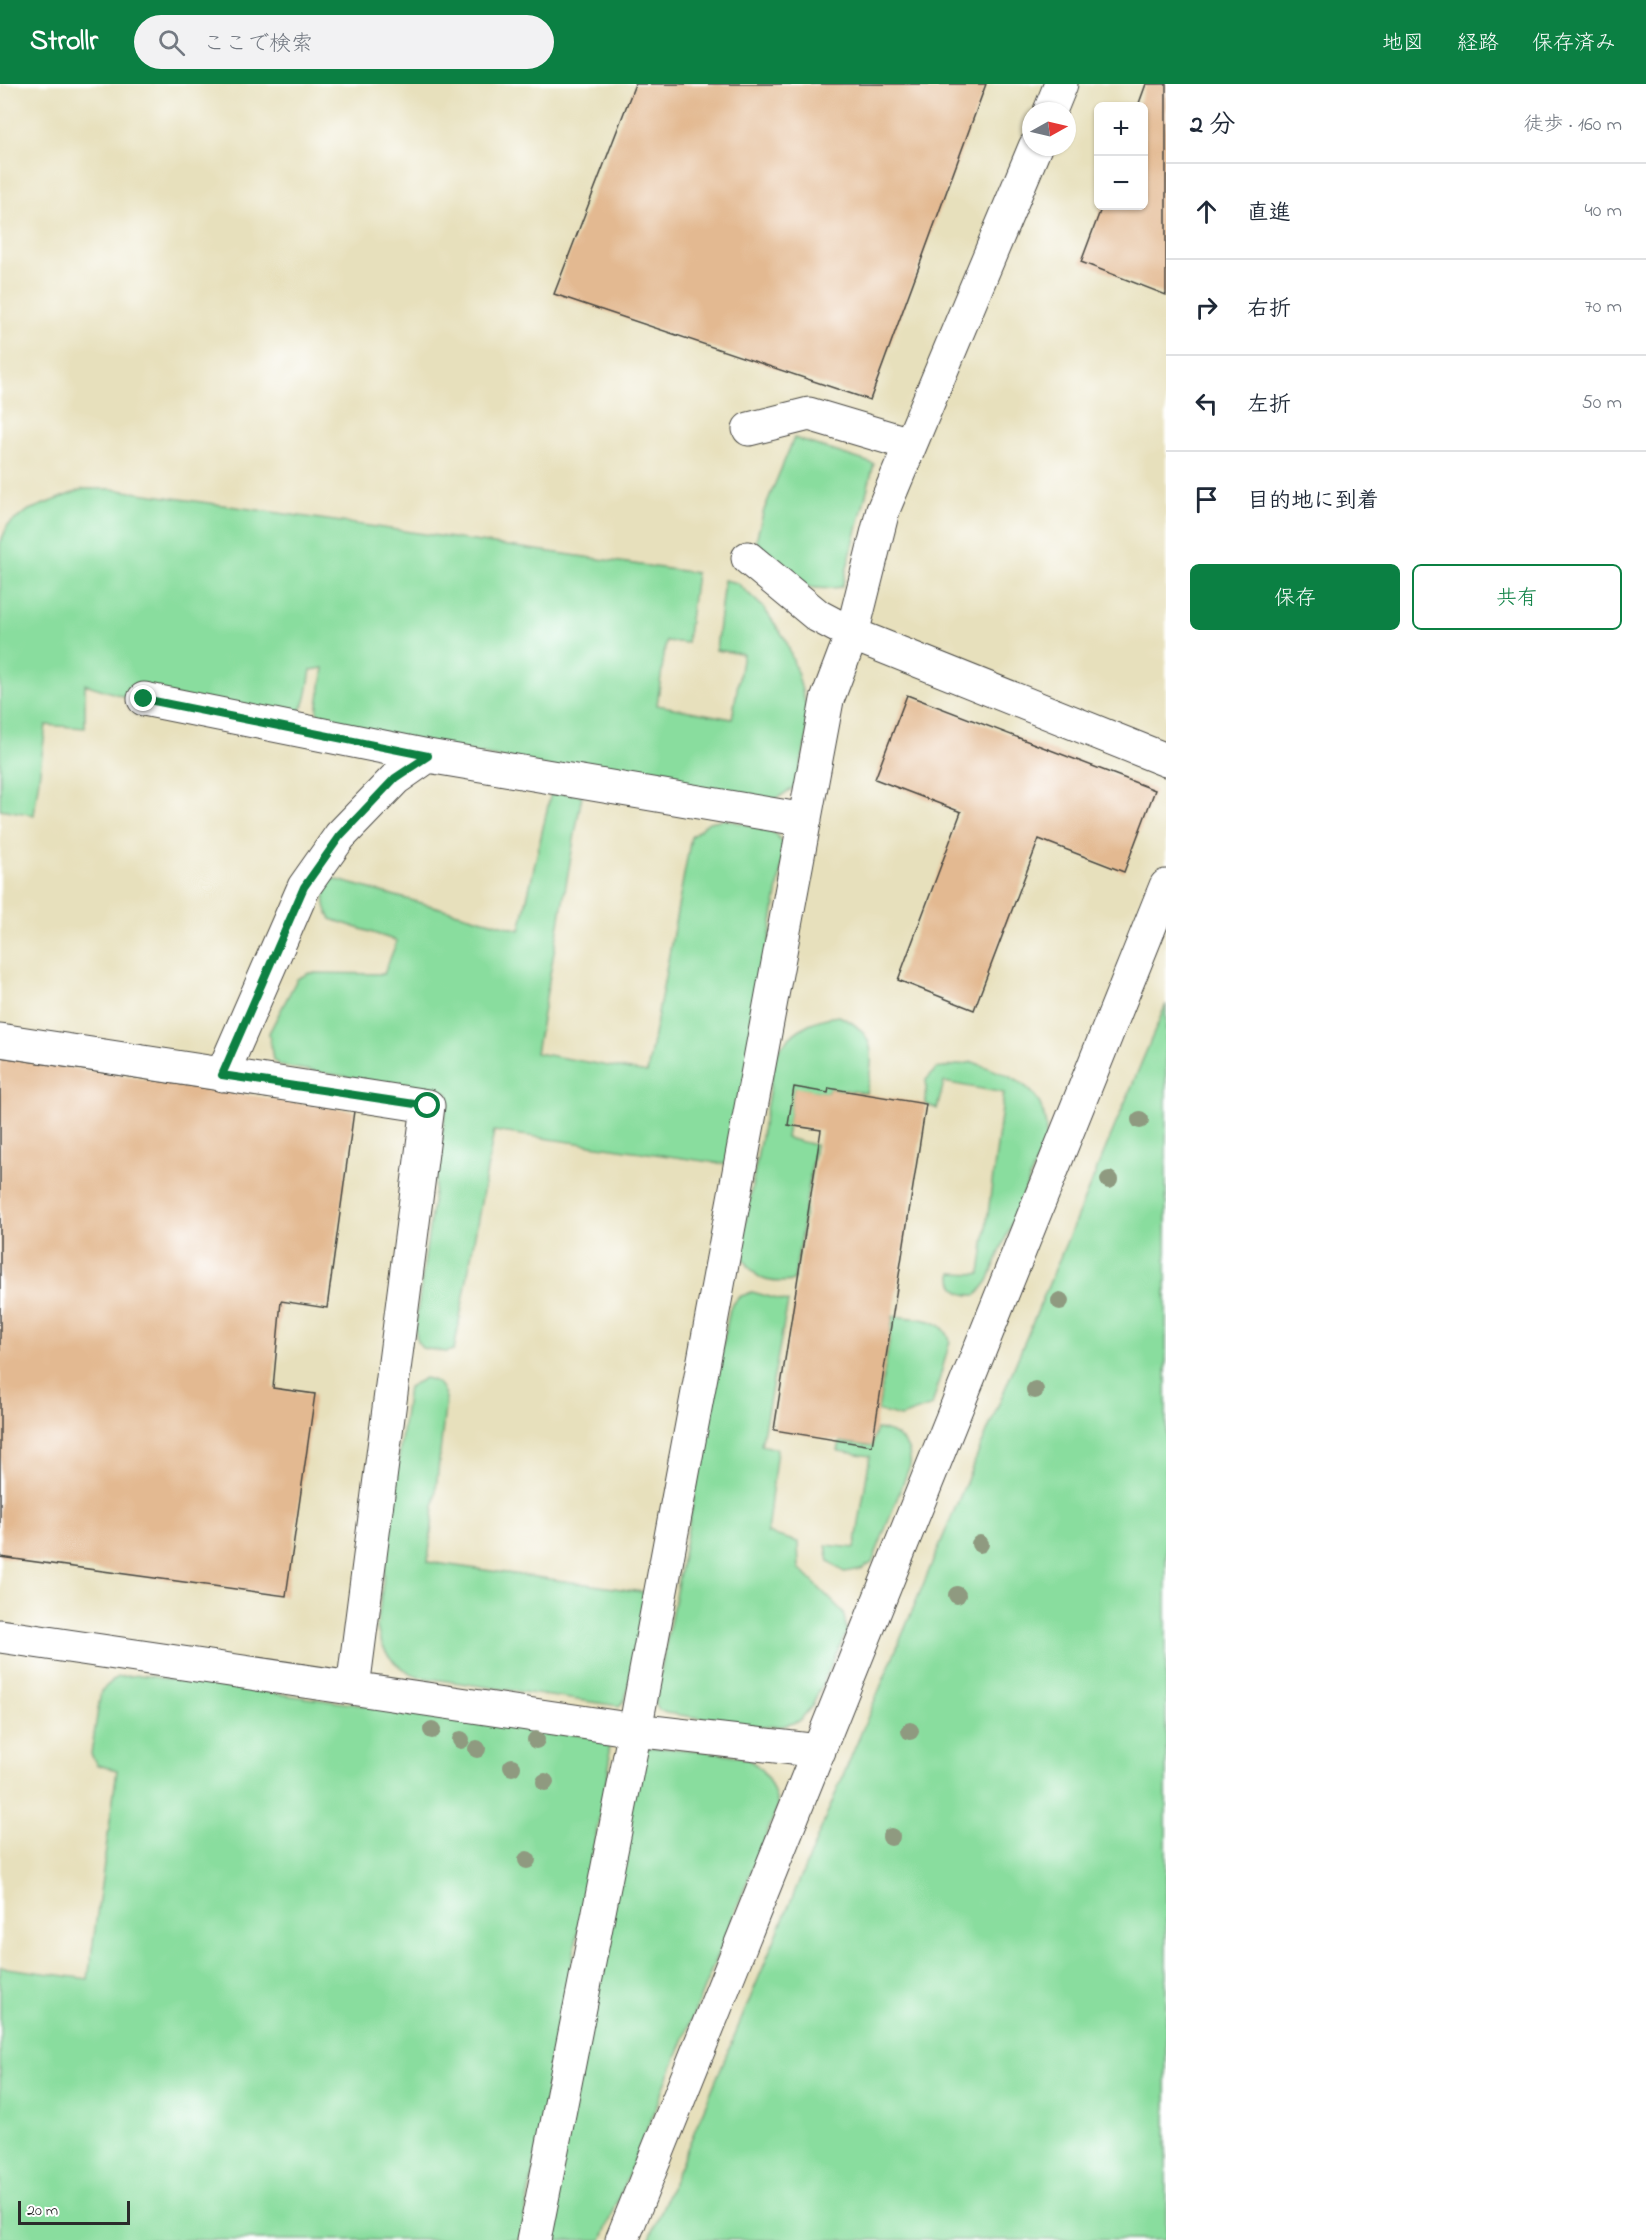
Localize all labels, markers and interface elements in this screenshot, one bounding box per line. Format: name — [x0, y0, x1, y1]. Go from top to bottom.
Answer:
search box — [134, 15, 554, 69]
text: Strollr — [30, 22, 98, 63]
icon: search — [155, 26, 188, 59]
text: ここで検索 — [203, 29, 313, 61]
text: 地図 — [1382, 29, 1424, 59]
text: 経路 — [1457, 29, 1499, 59]
text: 保存済み — [1532, 29, 1616, 59]
north arrow — [1022, 102, 1076, 156]
map controls — [1094, 102, 1148, 210]
button: + — [1094, 102, 1148, 156]
text: 2 分 — [1190, 107, 1235, 145]
text: 徒歩 · 160 m — [1523, 111, 1622, 140]
button: − — [1094, 156, 1148, 210]
icon: ahead — [1190, 195, 1223, 228]
text: 40 m — [1585, 197, 1622, 226]
text: 直進 — [1247, 198, 1291, 230]
icon: right — [1190, 291, 1223, 324]
text: 70 m — [1585, 293, 1622, 322]
text: 右折 — [1247, 294, 1291, 326]
icon: left — [1190, 387, 1223, 420]
text: 50 m — [1581, 389, 1622, 418]
text: 左折 — [1247, 390, 1291, 422]
icon: arrive — [1190, 483, 1223, 516]
text: 目的地に到着 — [1247, 486, 1379, 518]
button: 保存 — [1190, 564, 1400, 630]
button: 共有 — [1412, 564, 1622, 630]
route end — [130, 685, 156, 711]
route start — [414, 1092, 440, 1118]
scale bar — [18, 2198, 130, 2226]
text: 20 m — [27, 2199, 58, 2223]

